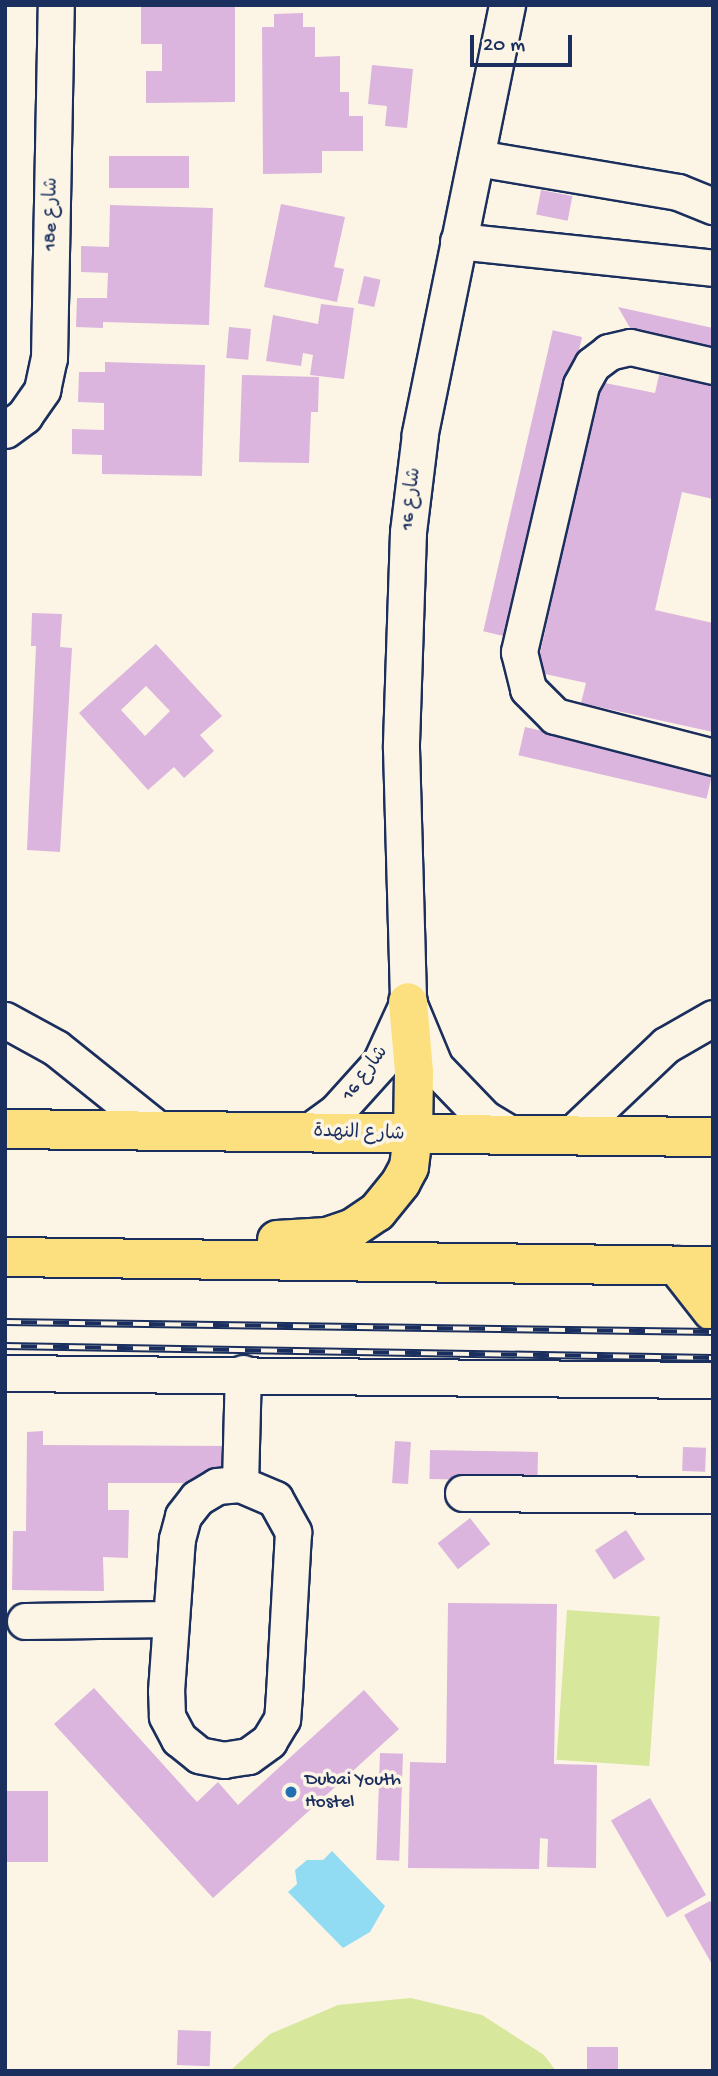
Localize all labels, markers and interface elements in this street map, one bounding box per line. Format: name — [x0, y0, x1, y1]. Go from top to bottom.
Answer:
scale bar — [473, 21, 574, 65]
text: 20 m — [483, 34, 525, 59]
street label: 18e شارع — [40, 177, 64, 251]
street label: شارع 16 — [397, 466, 427, 532]
street label: شارع 16 — [338, 1042, 394, 1106]
street label: شارع النهدة — [313, 1121, 405, 1147]
place label: Dubai Youth Hostel — [305, 1770, 401, 1814]
marker: Dubai Youth Hostel — [283, 1784, 299, 1800]

